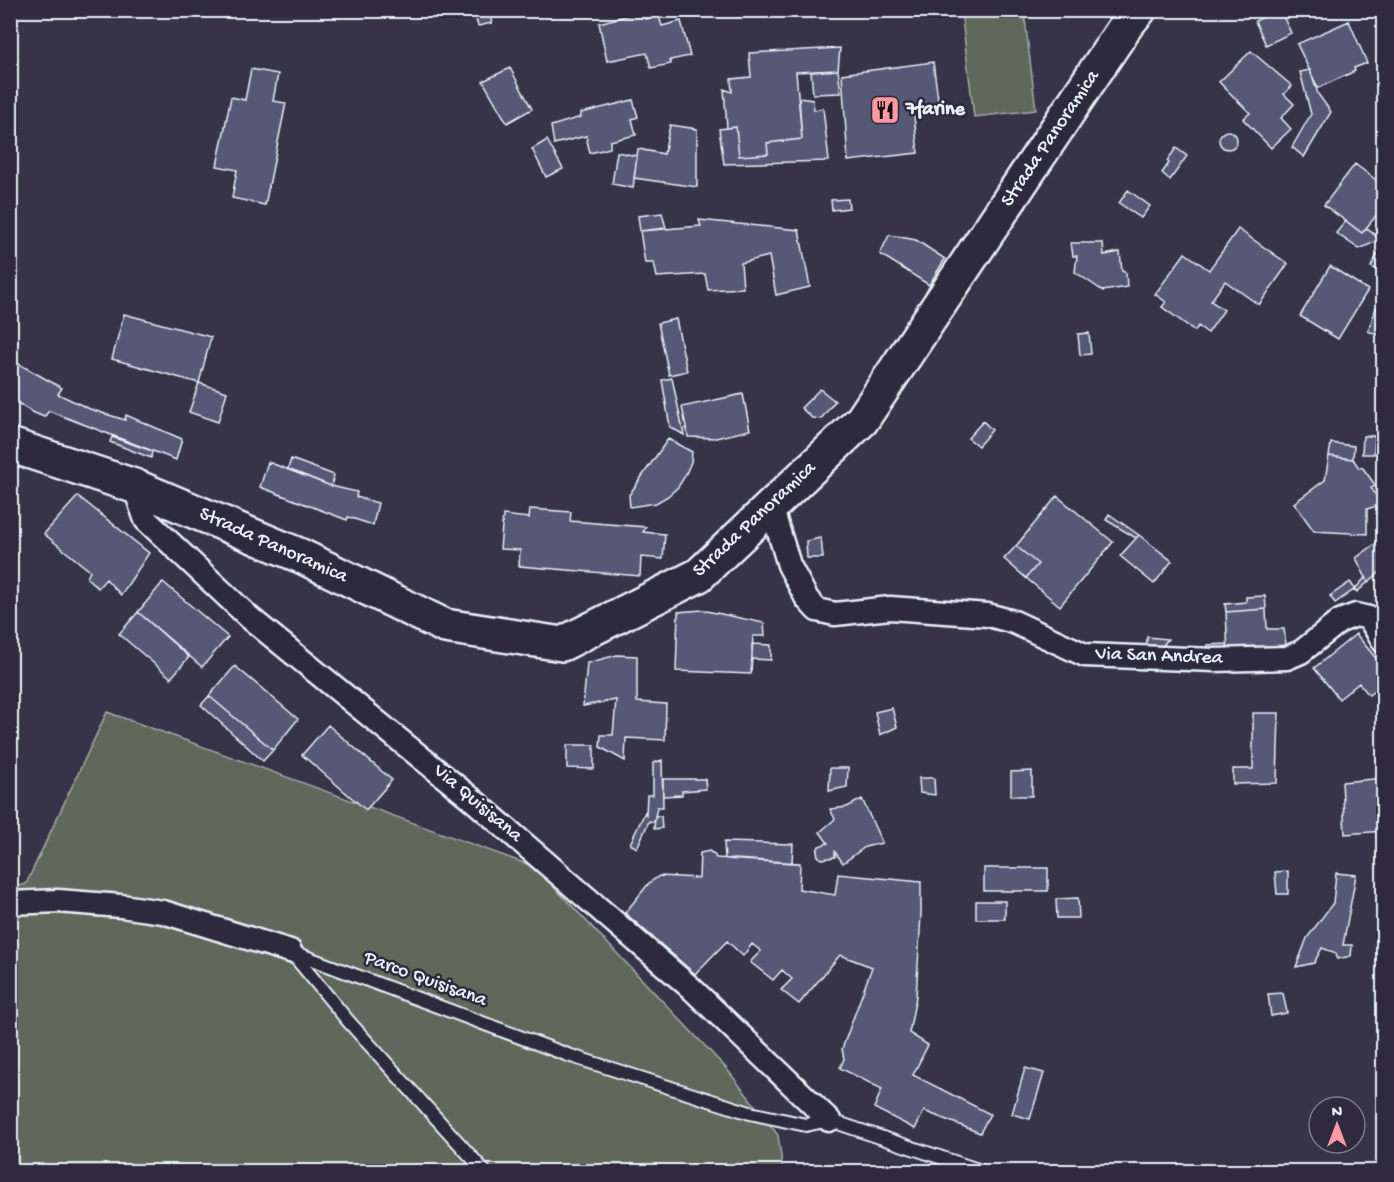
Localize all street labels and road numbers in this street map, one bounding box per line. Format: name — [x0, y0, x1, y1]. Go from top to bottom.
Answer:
street label: Strada Panoramica — [997, 66, 1106, 212]
street label: Strada Panoramica — [689, 456, 822, 583]
street label: Strada Panoramica — [195, 503, 351, 589]
street label: Via San Andrea — [1094, 643, 1224, 671]
street label: Via Quisisana — [427, 759, 527, 848]
street label: Parco Quisisana — [359, 947, 490, 1013]

